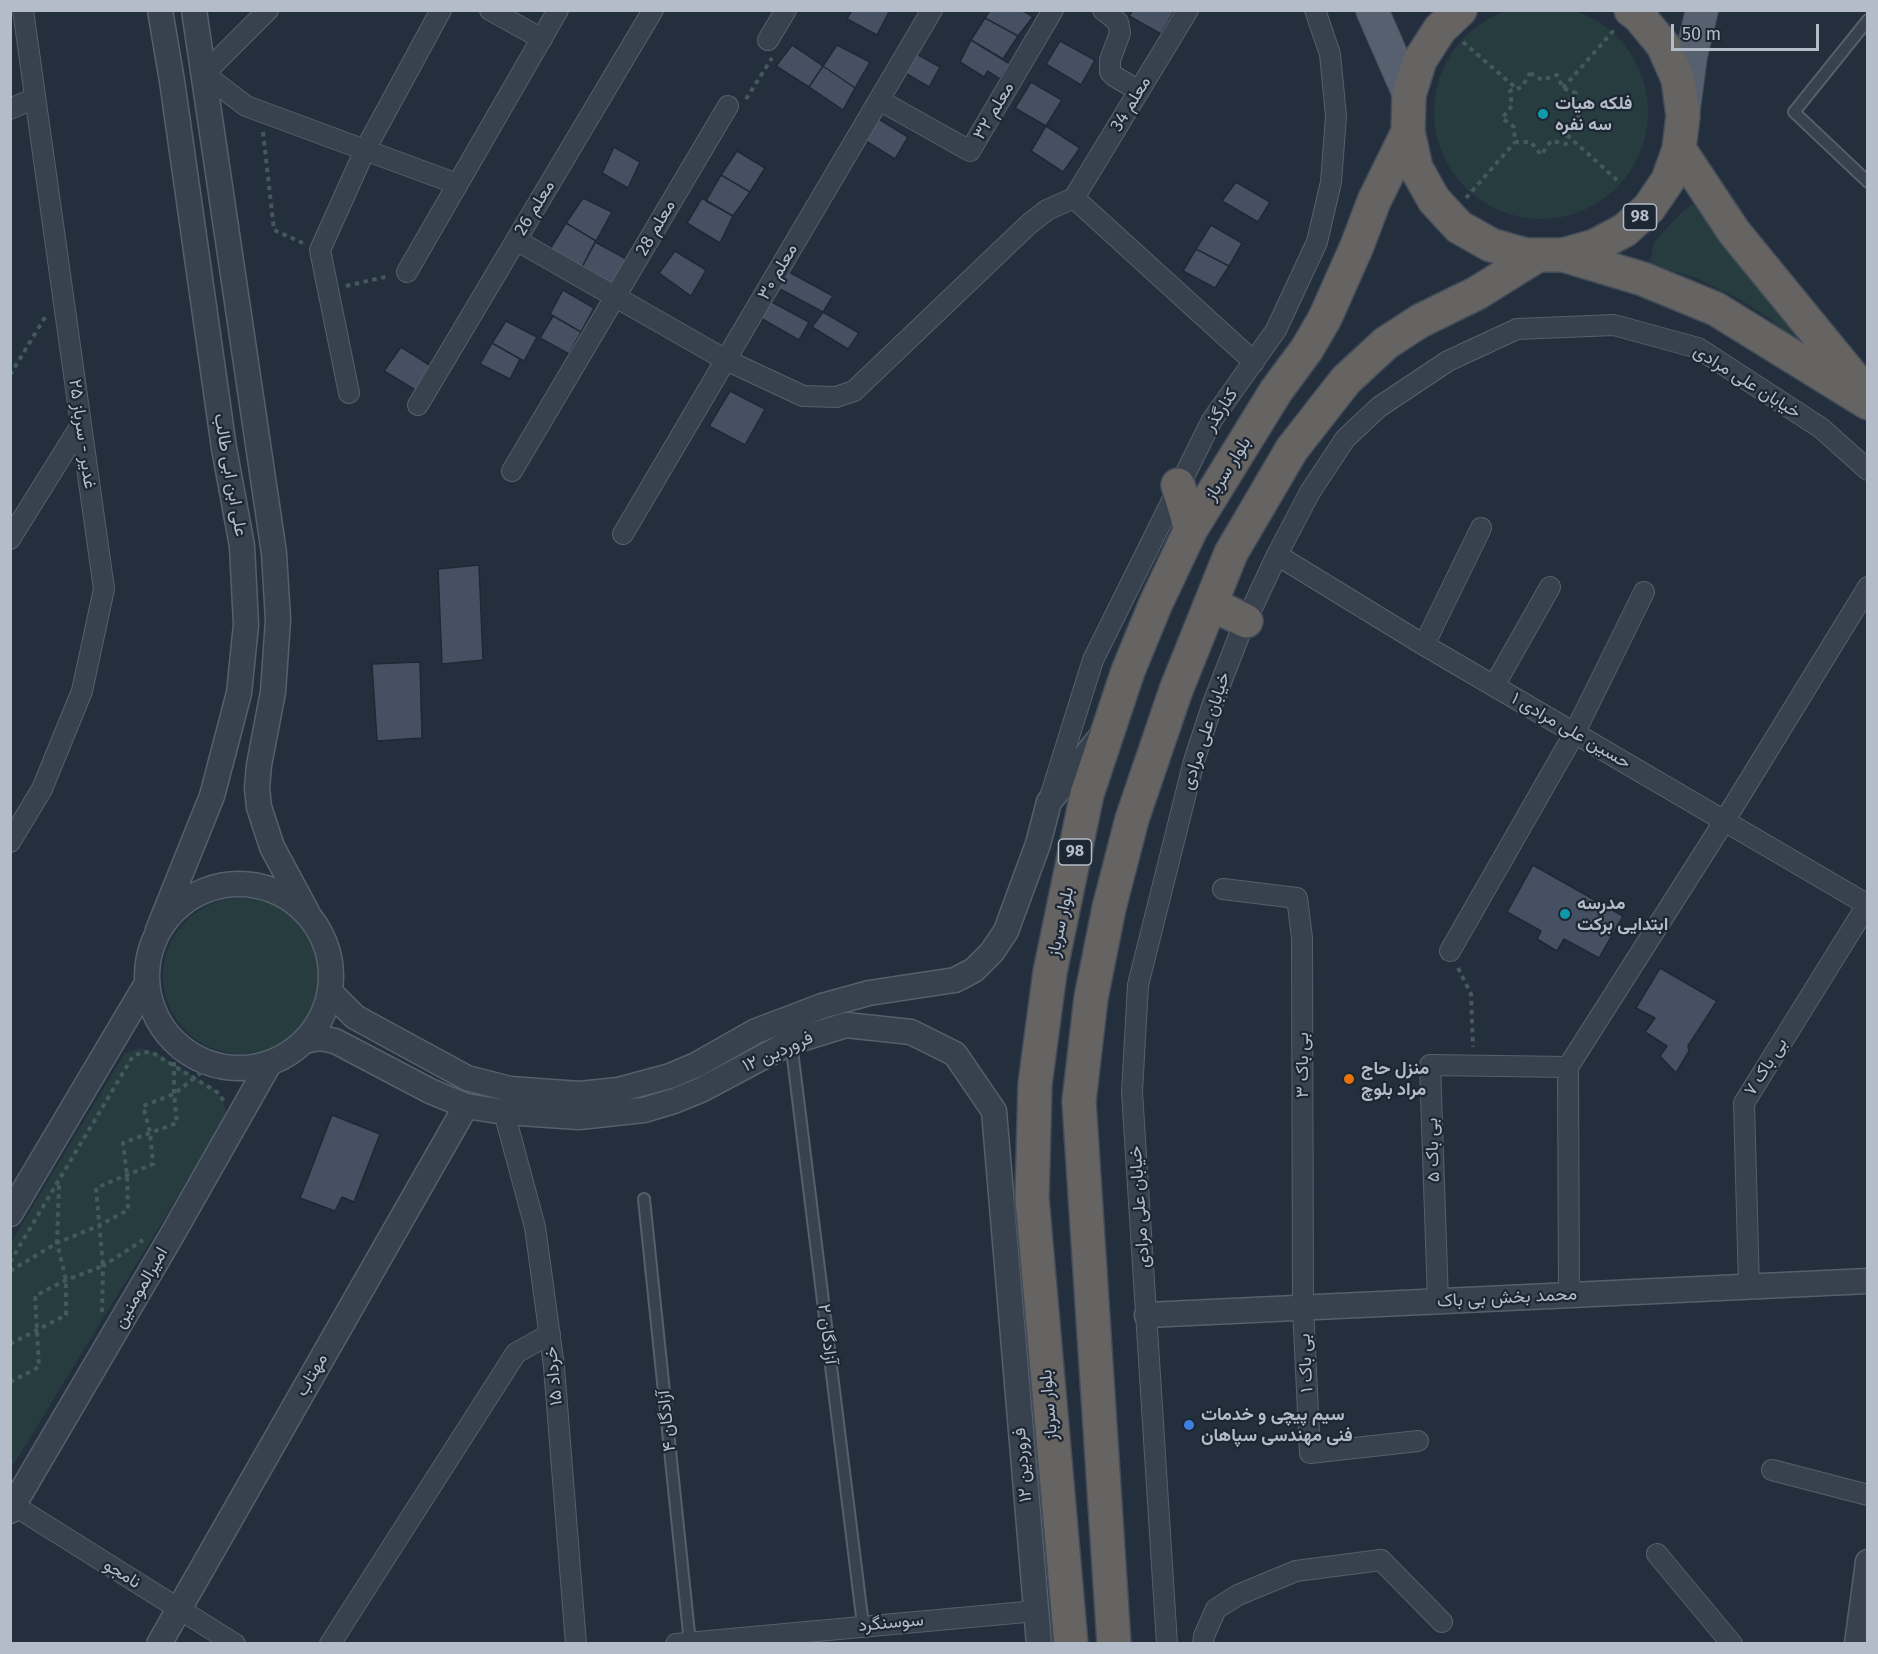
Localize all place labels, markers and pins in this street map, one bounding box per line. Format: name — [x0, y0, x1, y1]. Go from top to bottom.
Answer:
place label: فلکه هیات سه نفره — [1555, 93, 1632, 136]
marker: فلکه هیات سه نفره — [1536, 107, 1550, 121]
place label: مدرسه ابتدایی برکت — [1577, 893, 1668, 936]
marker: مدرسه ابتدایی برکت — [1558, 907, 1572, 921]
place label: منزل حاج مراد بلوچ — [1361, 1058, 1429, 1100]
marker: منزل حاج مراد بلوچ — [1342, 1072, 1356, 1086]
place label: سیم پیچی و خدمات فنی مهندسی سپاهان — [1201, 1404, 1353, 1446]
marker: سیم پیچی و خدمات فنی مهندسی سپاهان — [1182, 1418, 1196, 1432]

